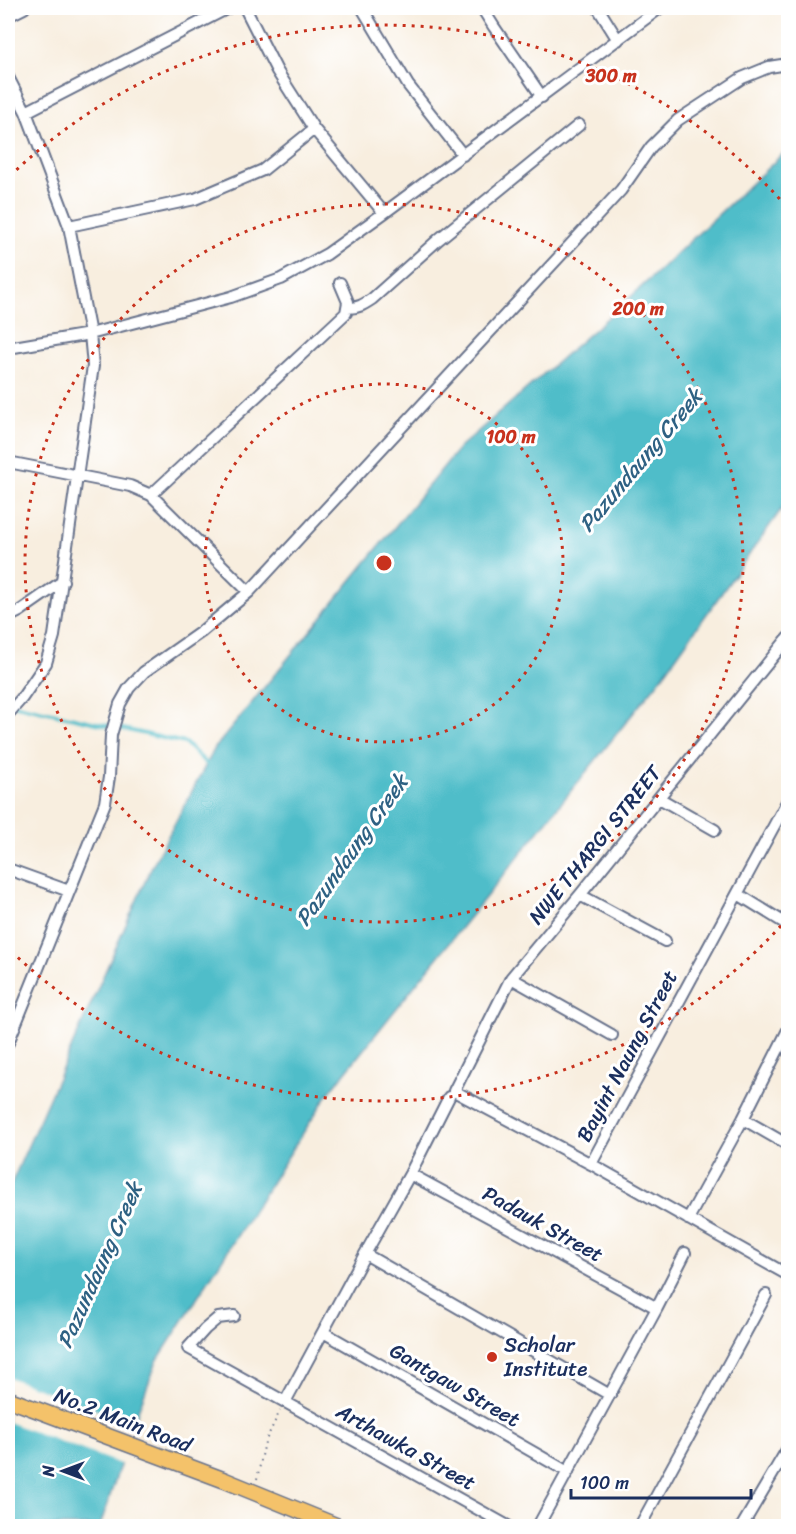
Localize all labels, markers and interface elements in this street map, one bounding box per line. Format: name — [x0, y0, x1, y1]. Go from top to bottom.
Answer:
text: 300 m — [584, 60, 637, 92]
text: 200 m — [611, 293, 664, 325]
water label: Pazundaung Creek — [568, 377, 715, 541]
text: 100 m — [487, 421, 536, 453]
centre of rings — [374, 553, 394, 573]
street label: NWE THARGI STREET — [518, 756, 672, 933]
water label: Pazundaung Creek — [284, 764, 420, 934]
street label: Bayint Naung Street — [566, 963, 688, 1149]
water label: Pazundaung Creek — [45, 1173, 155, 1354]
street label: Padauk Street — [475, 1175, 611, 1273]
place label: Scholar Institute — [503, 1326, 587, 1388]
street label: Gantgaw Street — [382, 1332, 528, 1438]
marker: Scholar Institute — [485, 1350, 499, 1364]
street label: No.2 Main Road — [48, 1376, 199, 1464]
street label: Arthawka Street — [328, 1392, 483, 1501]
north arrow — [33, 1441, 93, 1501]
scale bar — [571, 1462, 751, 1500]
text: N — [34, 1465, 63, 1478]
text: 100 m — [580, 1467, 629, 1499]

